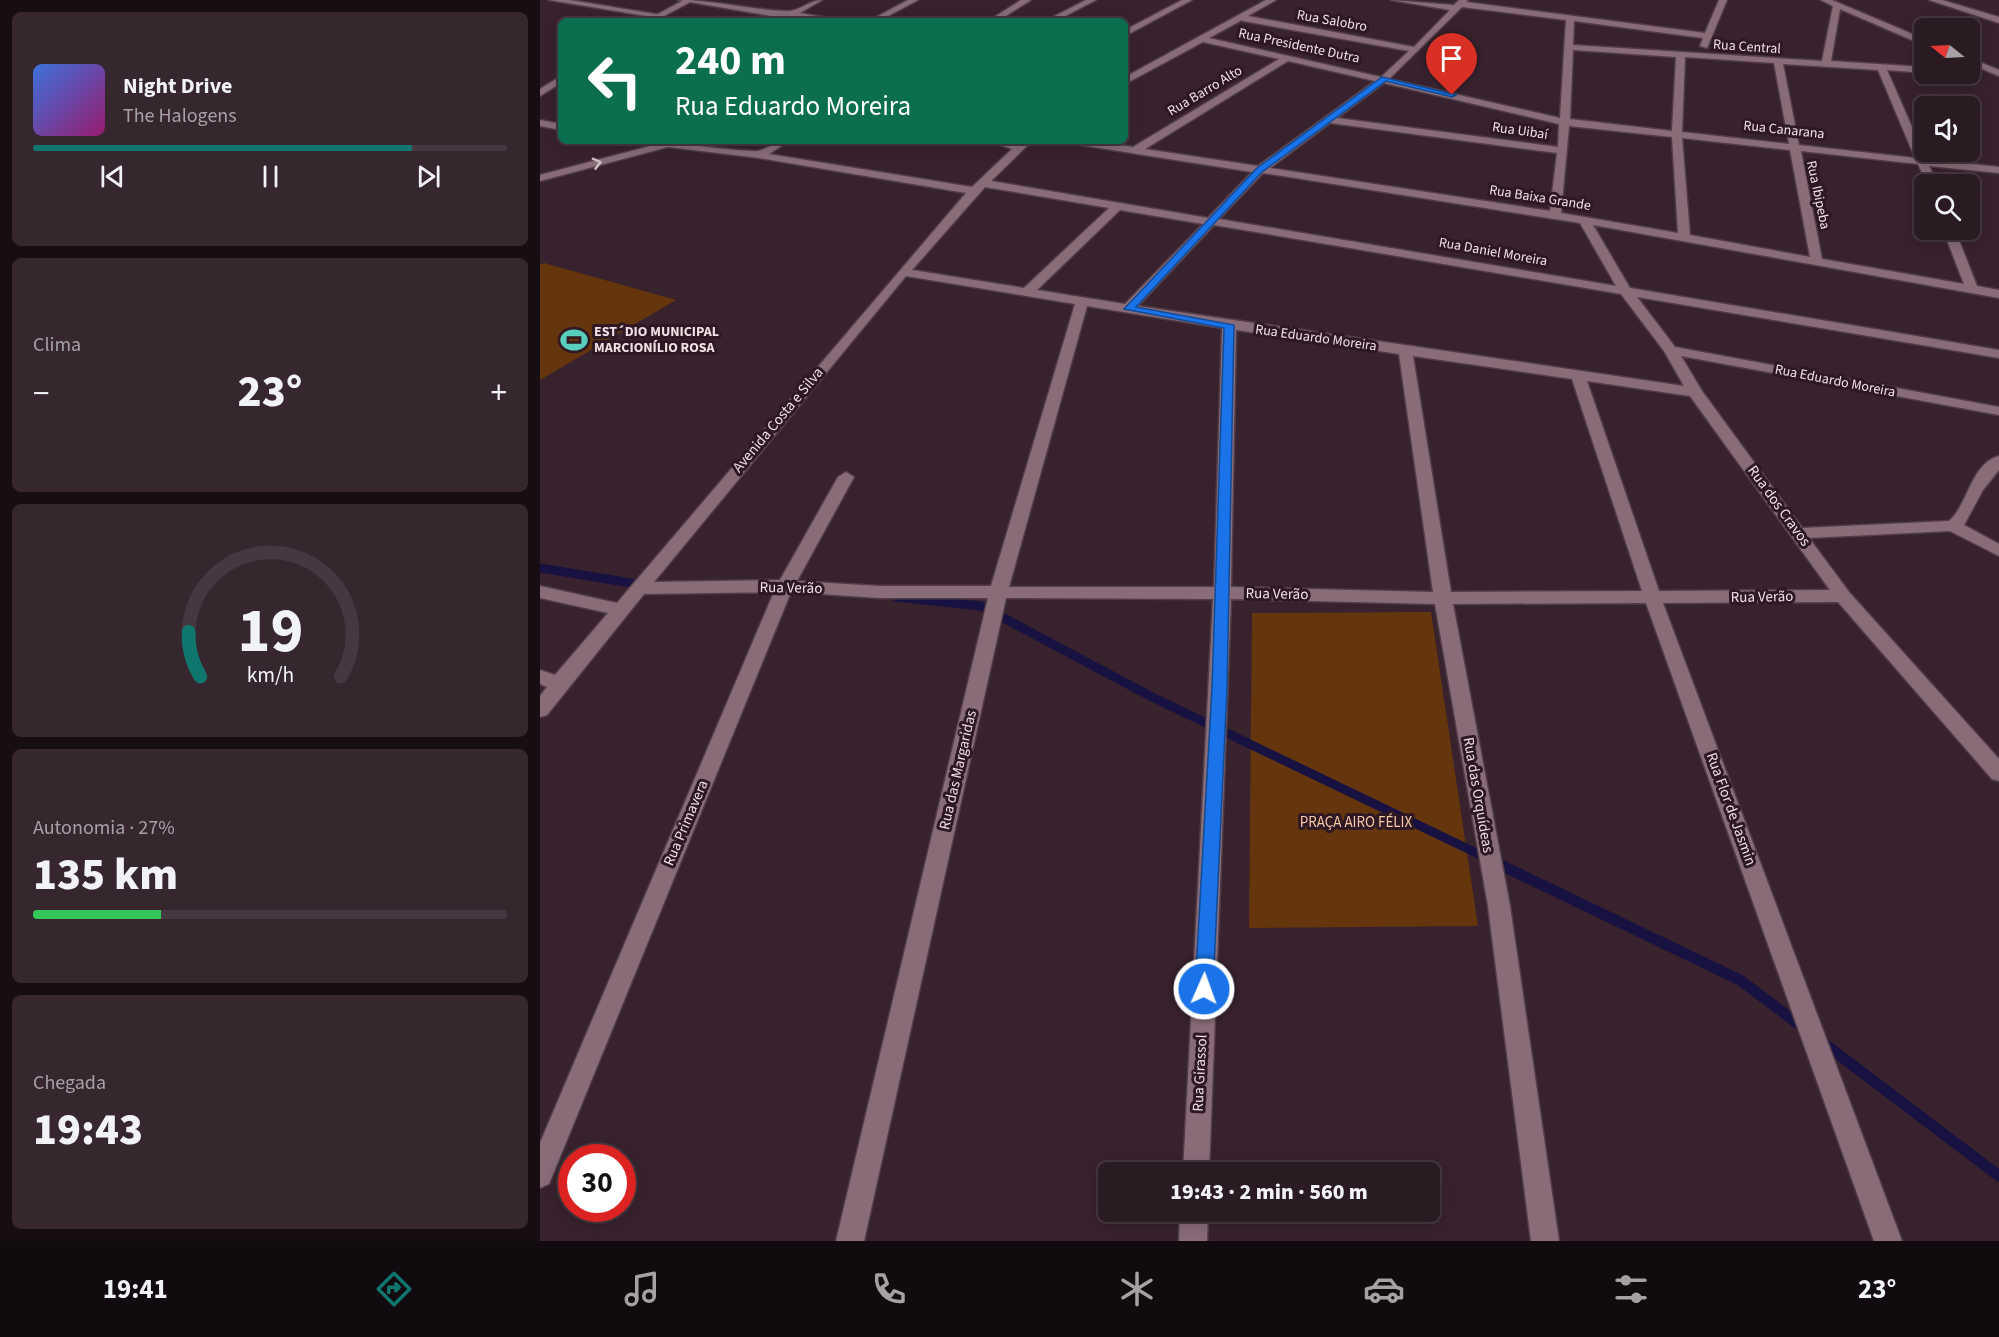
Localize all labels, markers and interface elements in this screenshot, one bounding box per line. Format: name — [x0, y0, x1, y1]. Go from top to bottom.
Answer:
street label: Rua Salobro — [1295, 5, 1369, 37]
north arrow — [1914, 18, 1980, 84]
map controls — [1914, 18, 1980, 240]
street label: Rua Presidente Dutra — [1237, 23, 1361, 69]
text: 240 m — [675, 31, 786, 91]
pin — [1426, 33, 1477, 95]
street label: Rua Central — [1712, 35, 1782, 59]
icon: left — [576, 42, 654, 120]
icon: arrive — [1435, 42, 1468, 75]
street label: Rua Barro Alto — [1164, 61, 1246, 121]
text: Night Drive — [123, 70, 232, 102]
text: Rua Eduardo Moreira — [675, 87, 911, 126]
button: sound — [1914, 96, 1980, 162]
text: The Halogens — [123, 102, 237, 130]
street label: Rua Canarana — [1742, 116, 1826, 144]
street label: Rua Uibaí — [1491, 117, 1550, 145]
one-way arrow — [591, 158, 601, 170]
street label: Rua Ibipeba — [1801, 159, 1835, 231]
icon: previous — [96, 160, 129, 193]
icon: pause — [254, 160, 287, 193]
icon: next — [412, 160, 445, 193]
button: search — [1914, 174, 1980, 240]
street label: Rua Baixa Grande — [1488, 180, 1592, 216]
street label: Rua Daniel Moreira — [1437, 233, 1549, 271]
street label: Rua Eduardo Moreira — [1254, 320, 1378, 356]
place label: EST´DIO MUNICIPAL MARCIONÍLIO ROSA — [594, 322, 719, 358]
sports icon: EST´DIO MUNICIPAL MARCIONÍLIO ROSA — [559, 325, 589, 355]
text: Clima — [33, 331, 81, 359]
text: 23° — [238, 360, 302, 424]
street label: Rua Eduardo Moreira — [1773, 360, 1897, 402]
street label: Avenida Costa e Silva — [728, 363, 828, 477]
text: − — [33, 370, 49, 417]
text: + — [491, 370, 507, 417]
street label: Rua dos Cravos — [1743, 461, 1815, 551]
street label: Rua Verão — [759, 577, 823, 599]
street label: Rua Verão — [1245, 583, 1309, 605]
street label: Rua Verão — [1730, 586, 1794, 608]
text: 19 — [237, 588, 303, 677]
text: km/h — [246, 661, 294, 692]
street label: Rua das Margaridas — [934, 708, 982, 832]
street label: Rua das Orquídeas — [1457, 736, 1499, 854]
street label: Rua Flor de Jasmin — [1701, 750, 1761, 868]
street label: Rua Primavera — [658, 777, 714, 869]
park label: PRAÇA AIRO FÉLIX — [1300, 812, 1413, 833]
text: Autonomia · 27% — [33, 814, 175, 842]
text: 135 km — [33, 843, 178, 907]
position arrow — [1172, 957, 1236, 1021]
street label: Rua Girassol — [1187, 1034, 1213, 1112]
text: Chegada — [33, 1069, 106, 1097]
text: 19:43 — [33, 1098, 143, 1162]
speed limit sign: 30 — [558, 1144, 636, 1222]
text: 19:43 · 2 min · 560 m — [1170, 1176, 1368, 1208]
icon: directions — [373, 1268, 415, 1310]
icon: music — [621, 1268, 663, 1310]
icon: phone — [868, 1268, 910, 1310]
icon: climate — [1116, 1268, 1158, 1310]
icon: car — [1363, 1268, 1405, 1310]
icon: filters — [1610, 1268, 1652, 1310]
text: 19:41 — [103, 1270, 168, 1309]
text: 23° — [1858, 1270, 1896, 1309]

